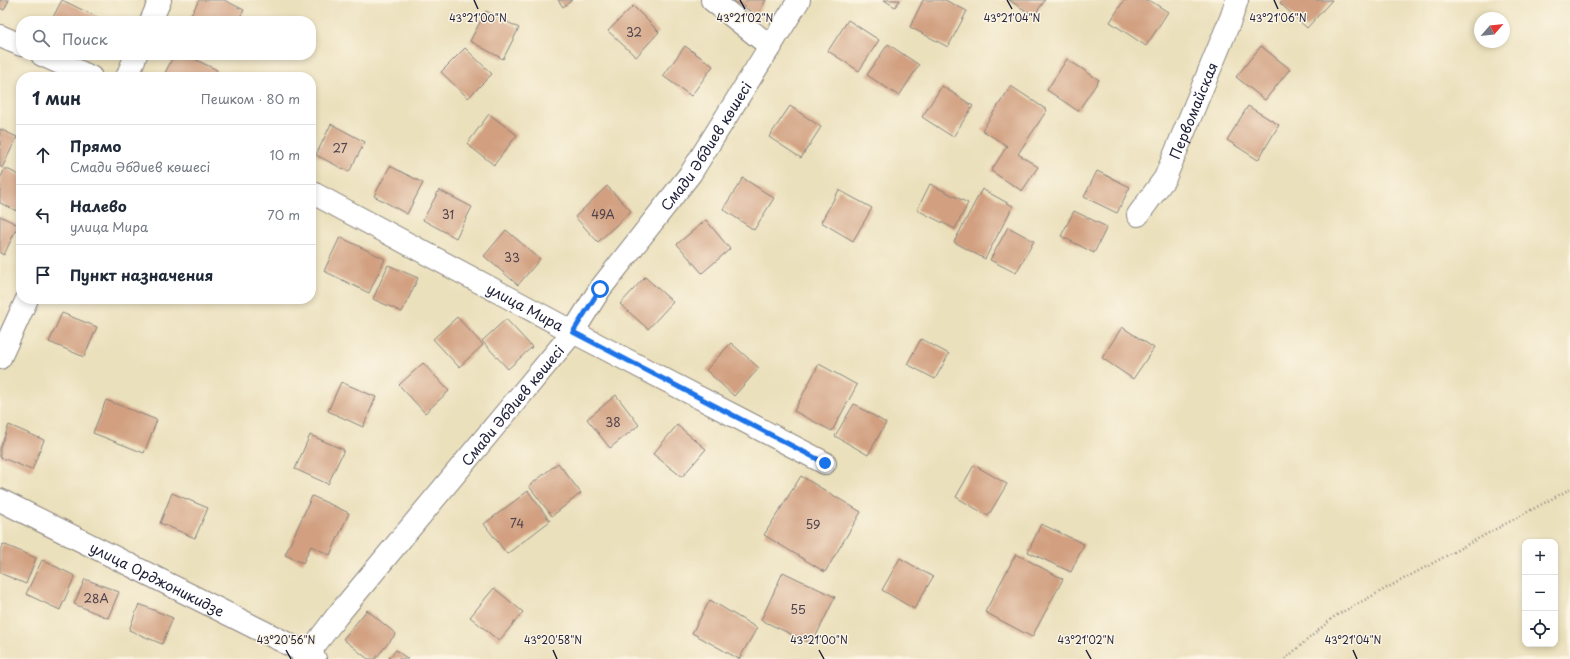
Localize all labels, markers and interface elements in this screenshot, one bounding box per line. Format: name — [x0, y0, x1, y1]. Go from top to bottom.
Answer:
text: 43°21'00"N — [449, 10, 507, 25]
text: 43°21'02"N — [717, 10, 774, 25]
text: 43°21'04"N — [984, 10, 1041, 25]
text: 43°21'06"N — [1249, 10, 1307, 25]
north arrow — [1474, 12, 1510, 48]
search box — [16, 16, 316, 60]
house number: 32 — [626, 23, 642, 41]
icon: search — [30, 27, 52, 49]
text: Поиск — [62, 27, 108, 50]
street label: Первомайская — [1164, 59, 1222, 162]
street label: Смади Әбдиев көшесі — [655, 77, 756, 215]
text: 1 мин — [32, 85, 81, 111]
text: Пешком · 80 m — [201, 89, 300, 108]
text: Прямо — [70, 134, 121, 157]
house number: 27 — [333, 139, 348, 157]
icon: ahead — [32, 144, 54, 166]
text: 10 m — [270, 145, 300, 164]
text: Смади Әбдиев көшесі — [70, 157, 210, 176]
text: Налево — [70, 194, 127, 217]
icon: left — [32, 204, 54, 226]
text: 70 m — [267, 205, 300, 224]
house number: 31 — [442, 205, 454, 223]
house number: 49А — [591, 205, 615, 223]
text: улица Мира — [70, 217, 148, 236]
house number: 33 — [504, 248, 520, 266]
text: Пункт назначения — [70, 263, 213, 286]
icon: arrive — [32, 264, 54, 286]
street label: улица Мира — [483, 277, 568, 336]
route start — [591, 280, 609, 298]
street label: Смади Әбдиев көшесі — [456, 340, 569, 470]
house number: 38 — [605, 413, 621, 431]
route end — [816, 454, 834, 472]
house number: 74 — [510, 514, 524, 532]
house number: 59 — [806, 515, 820, 533]
street label: улица Орджоникидзе — [87, 536, 229, 621]
map controls — [1522, 539, 1558, 647]
button: + — [1522, 539, 1558, 575]
button: − — [1522, 575, 1558, 611]
house number: 28А — [83, 589, 109, 607]
house number: 55 — [790, 600, 806, 618]
button: locate — [1522, 611, 1558, 647]
text: 43°20'56"N — [257, 632, 316, 647]
text: 43°20'58"N — [524, 632, 582, 647]
text: 43°21'00"N — [790, 632, 848, 647]
text: 43°21'02"N — [1058, 632, 1115, 647]
text: 43°21'04"N — [1325, 632, 1382, 647]

